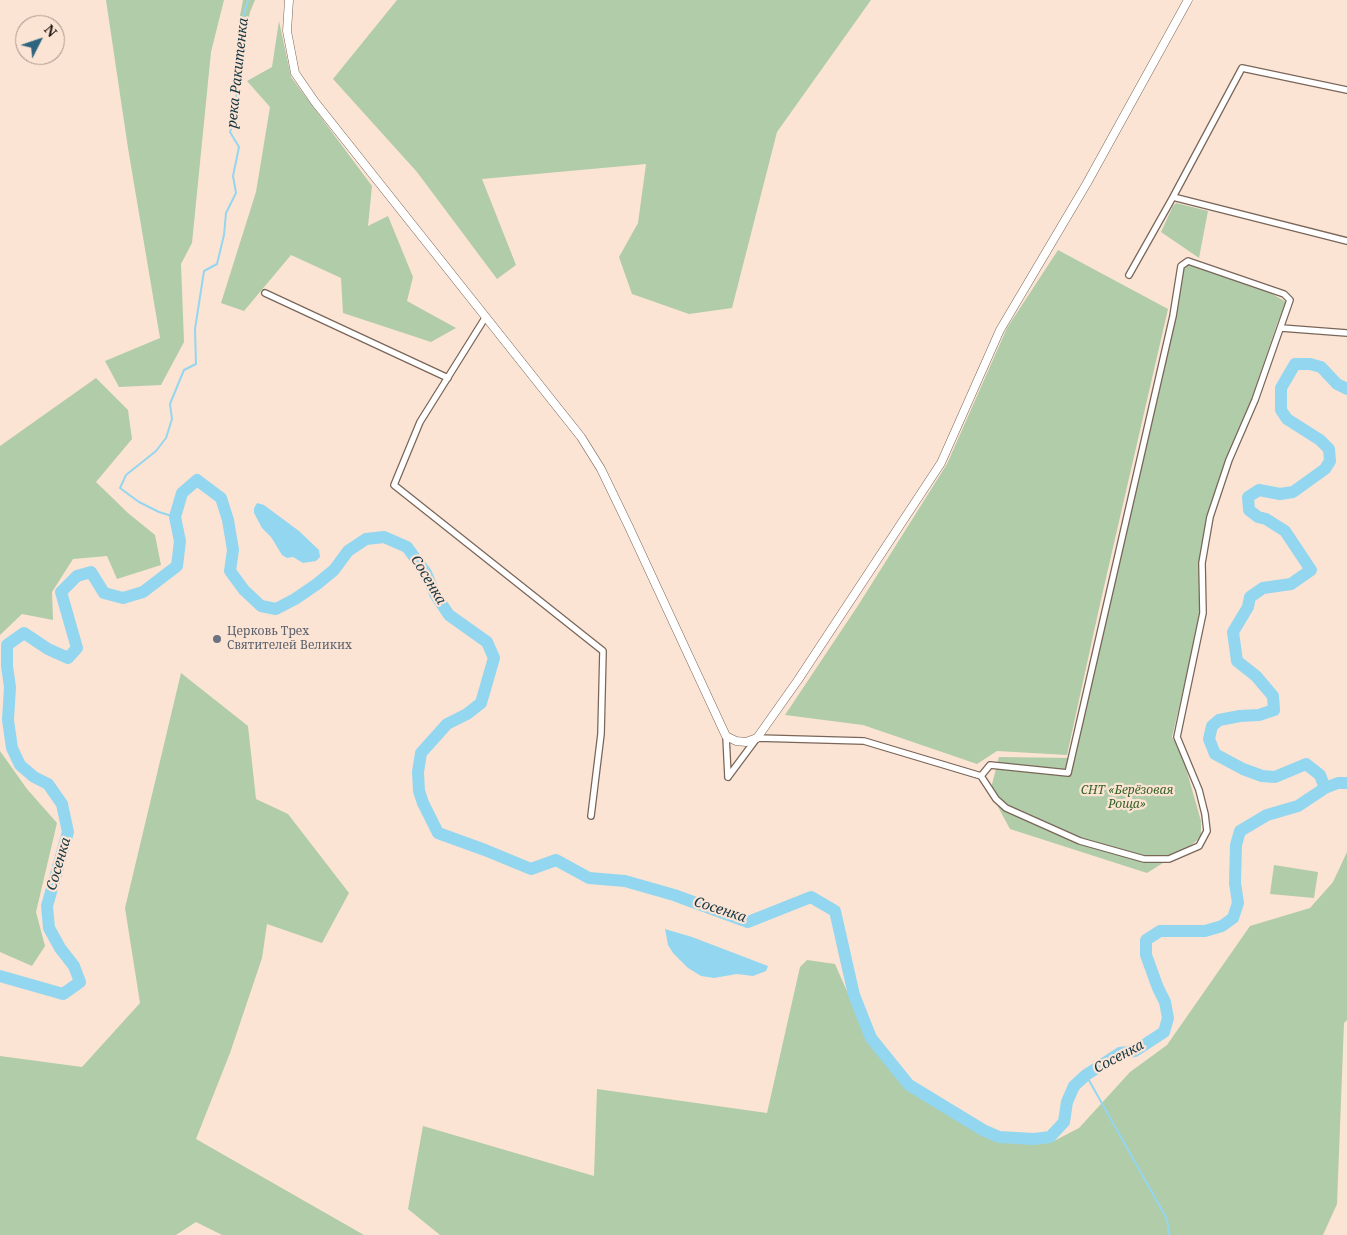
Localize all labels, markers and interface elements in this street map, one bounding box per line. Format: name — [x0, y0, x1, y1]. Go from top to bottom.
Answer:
north arrow — [15, 15, 65, 65]
water label: река Ракитенка — [224, 17, 252, 129]
text: N — [40, 20, 62, 41]
water label: Сосенка — [407, 552, 449, 608]
place label: Церковь Трех Святителей Великих — [227, 625, 352, 653]
marker: Церковь Трех Святителей Великих — [211, 633, 223, 645]
park label: СНТ «Берёзовая Роща» — [1081, 784, 1173, 812]
water label: Сосенка — [43, 836, 75, 892]
water label: Сосенка — [692, 894, 748, 926]
water label: Сосенка — [1091, 1037, 1147, 1077]

